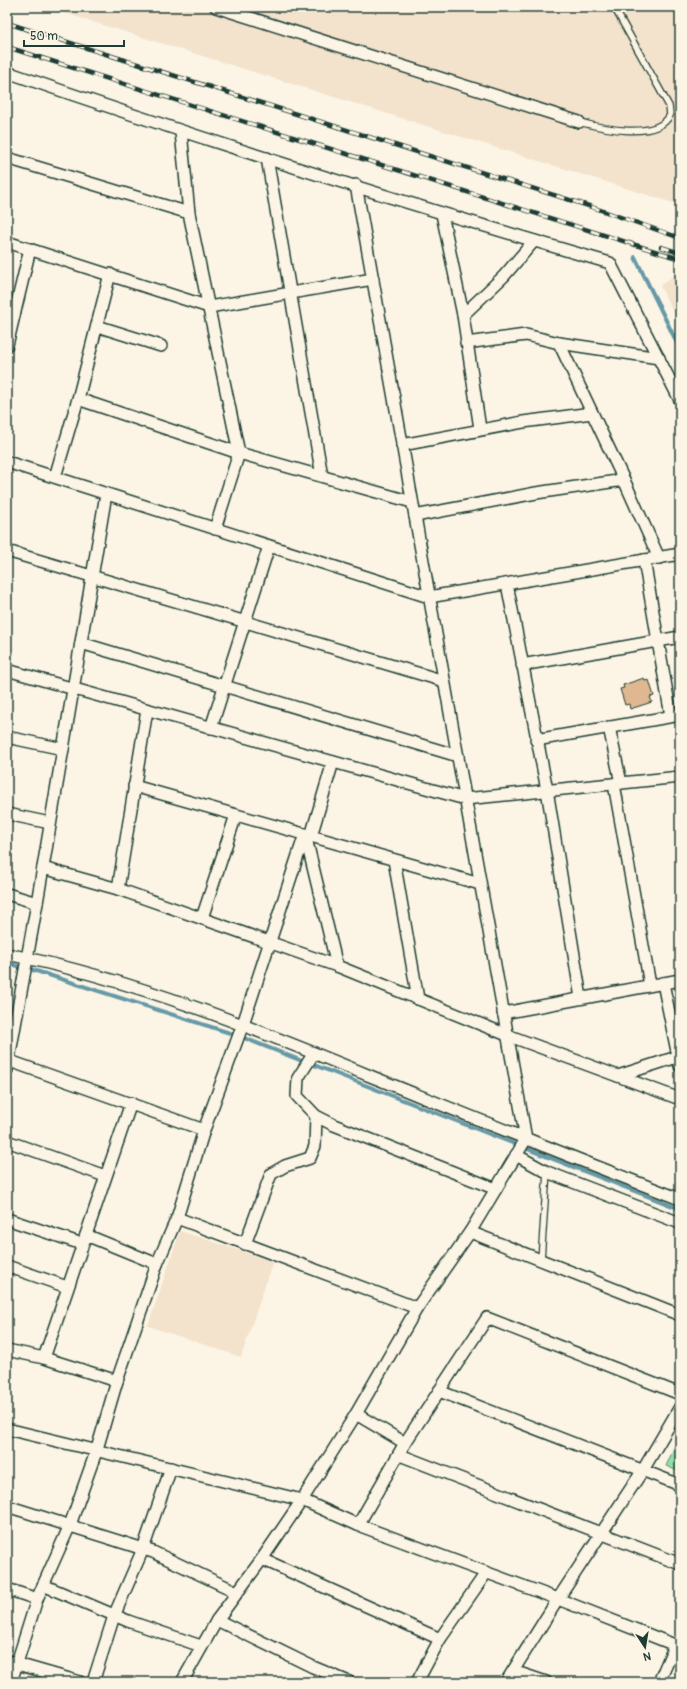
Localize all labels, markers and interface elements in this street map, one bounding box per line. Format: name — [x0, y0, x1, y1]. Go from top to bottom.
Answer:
scale bar — [24, 22, 124, 48]
text: 50 m — [30, 29, 58, 44]
north arrow — [625, 1627, 665, 1667]
text: N — [641, 1649, 652, 1664]

